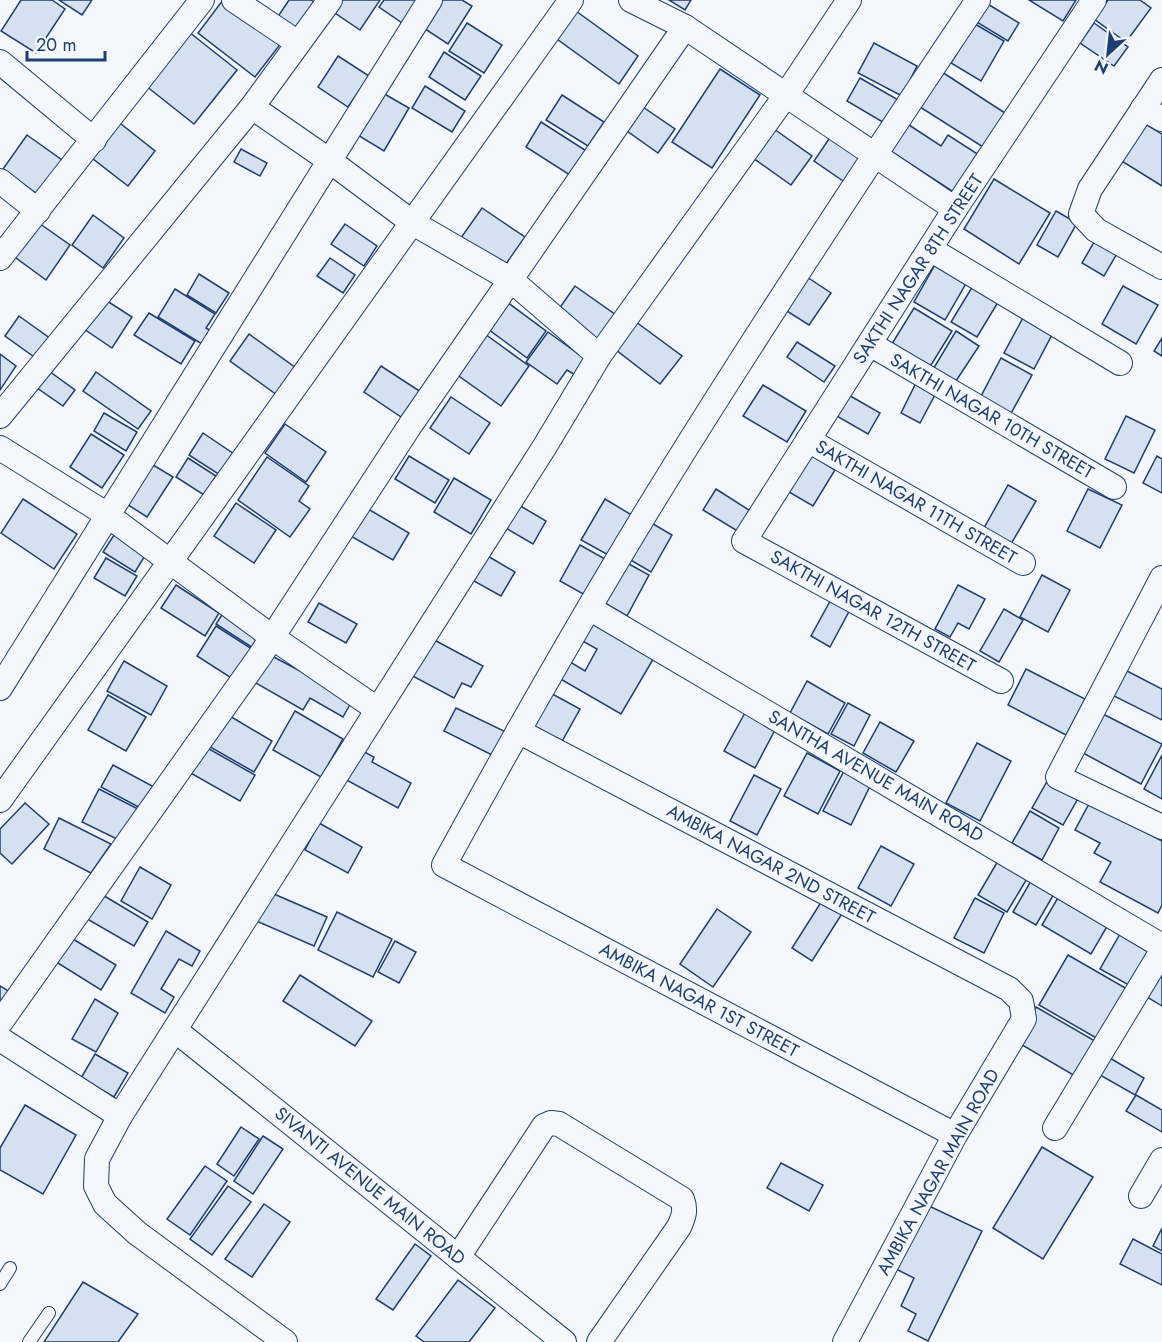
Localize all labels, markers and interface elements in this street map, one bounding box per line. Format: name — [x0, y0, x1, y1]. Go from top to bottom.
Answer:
scale bar — [27, 24, 105, 62]
north arrow — [1078, 24, 1138, 84]
text: 20 m — [36, 32, 76, 58]
text: N — [1091, 54, 1112, 80]
street label: SAKTHI NAGAR 8TH STREET — [847, 168, 990, 369]
street label: SAKTHI NAGAR 10TH STREET — [885, 347, 1099, 485]
street label: SAKTHI NAGAR 11TH STREET — [810, 434, 1022, 571]
street label: SAKTHI NAGAR 12TH STREET — [766, 544, 981, 679]
street label: SANTHA AVENUE MAIN ROAD — [764, 704, 988, 848]
street label: AMBIKA NAGAR 2ND STREET — [662, 798, 880, 930]
street label: AMBIKA NAGAR 1ST STREET — [595, 936, 804, 1064]
street label: AMBIKA NAGAR MAIN ROAD — [870, 1064, 1006, 1280]
street label: SIVANTI AVENUE MAIN ROAD — [269, 1101, 471, 1271]

